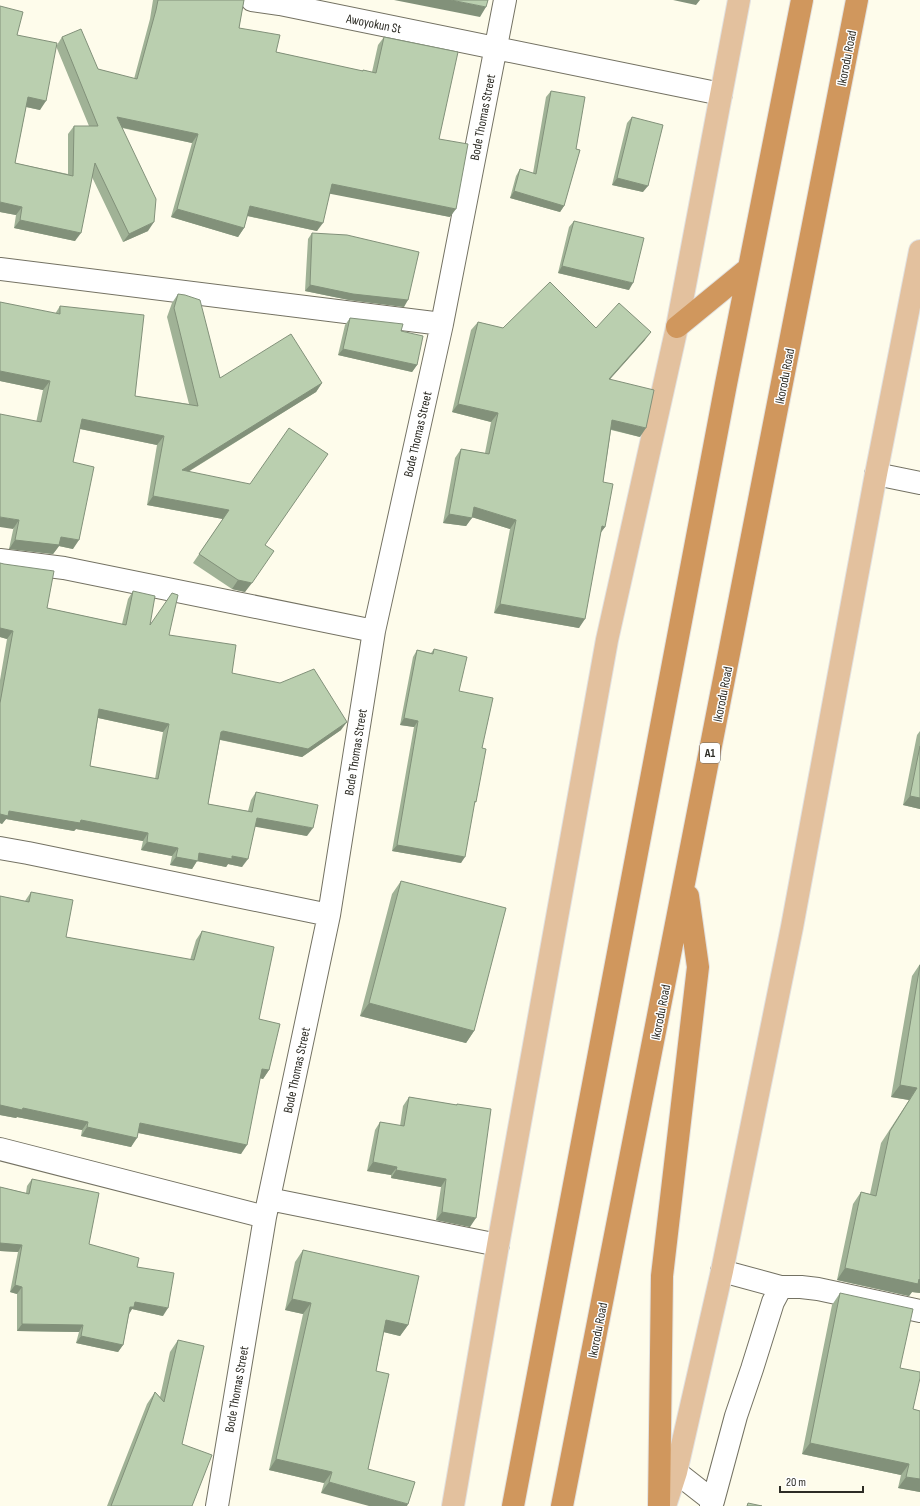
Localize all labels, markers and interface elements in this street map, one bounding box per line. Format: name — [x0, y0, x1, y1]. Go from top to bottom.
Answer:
street label: Awoyokun St — [344, 11, 403, 37]
street label: Ikorodu Road — [834, 29, 860, 87]
street label: Bode Thomas Street — [467, 73, 499, 162]
street label: Ikorodu Road — [772, 347, 798, 405]
street label: Bode Thomas Street — [400, 390, 436, 479]
street label: Ikorodu Road — [710, 665, 736, 723]
street label: Bode Thomas Street — [341, 708, 371, 797]
road number: A1 — [700, 743, 720, 763]
street label: Ikorodu Road — [648, 983, 674, 1041]
street label: Bode Thomas Street — [280, 1026, 314, 1115]
street label: Ikorodu Road — [585, 1301, 611, 1359]
street label: Bode Thomas Street — [222, 1345, 252, 1434]
scale bar — [780, 1468, 863, 1494]
text: 20 m — [786, 1475, 806, 1490]

